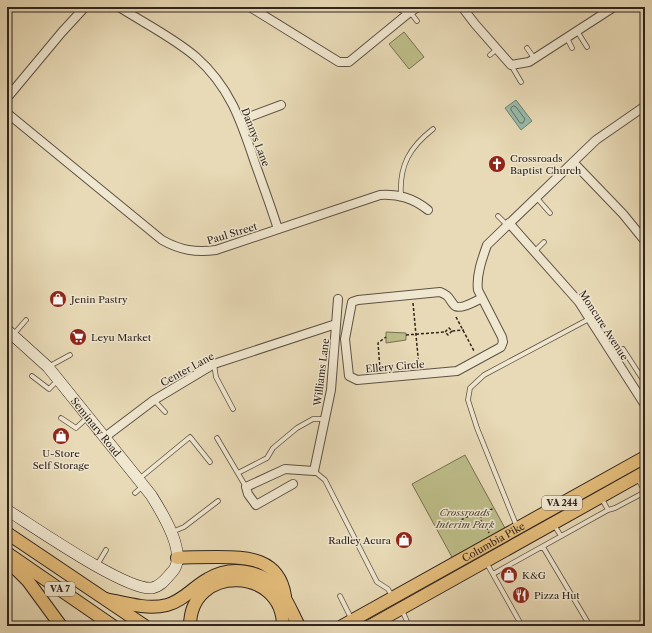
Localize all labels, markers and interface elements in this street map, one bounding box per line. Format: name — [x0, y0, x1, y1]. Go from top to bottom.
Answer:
street label: Dannys Lane — [238, 106, 273, 169]
place label: Crossroads Baptist Church — [510, 152, 582, 177]
church icon: Crossroads Baptist Church — [487, 154, 507, 174]
street label: Paul Street — [205, 220, 259, 247]
street label: Moncure Avenue — [576, 288, 631, 363]
shop icon: Jenin Pastry — [48, 289, 68, 309]
place label: Jenin Pastry — [69, 293, 128, 306]
supermarket icon: Leyu Market — [68, 327, 88, 347]
place label: Leyu Market — [91, 331, 152, 344]
street label: Williams Lane — [311, 337, 332, 408]
street label: Center Lane — [158, 349, 217, 389]
street label: Ellery Circle — [365, 357, 425, 376]
street label: Seminary Road — [68, 395, 124, 459]
shop icon: U-Store Self Storage — [51, 426, 71, 446]
place label: U-Store Self Storage — [33, 447, 90, 472]
road number: VA 244 — [542, 496, 582, 510]
park label: Crossroads Interim Park — [435, 506, 495, 531]
street label: Columbia Pike — [460, 519, 527, 565]
shop icon: Radley Acura — [394, 530, 414, 550]
place label: Radley Acura — [328, 534, 392, 547]
shop icon: K&G — [499, 565, 519, 585]
place label: K&G — [522, 569, 546, 582]
road number: VA 7 — [45, 582, 75, 596]
restaurant icon: Pizza Hut — [511, 585, 531, 605]
place label: Pizza Hut — [534, 589, 580, 602]

